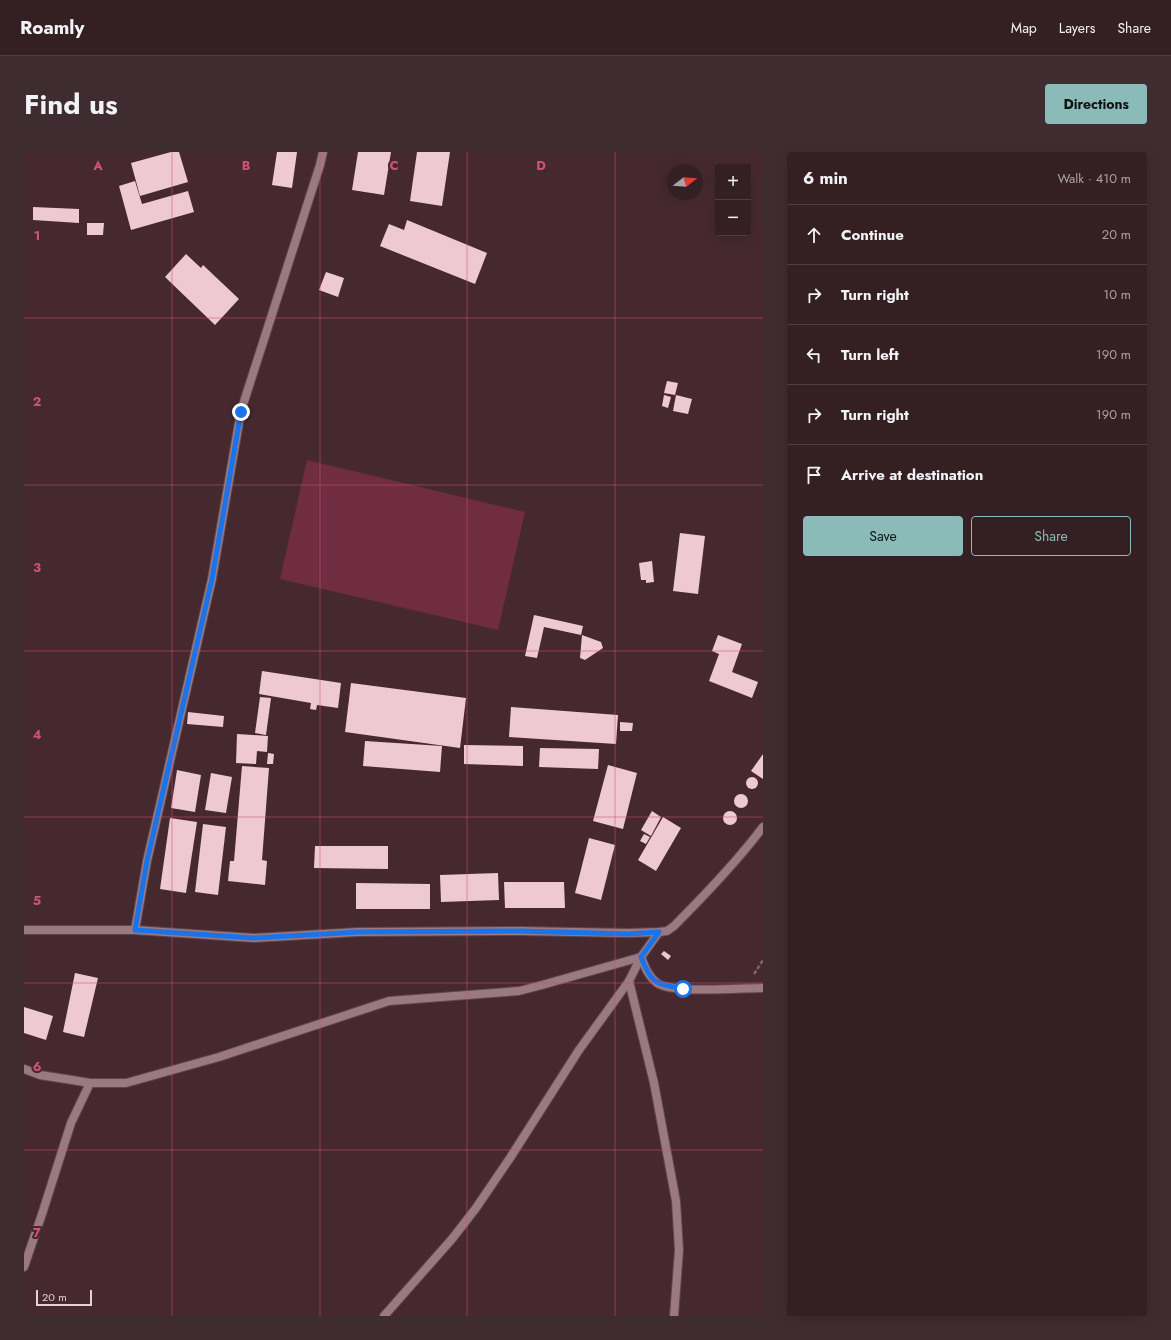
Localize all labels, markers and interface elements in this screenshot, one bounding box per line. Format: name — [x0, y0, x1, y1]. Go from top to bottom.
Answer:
text: Roamly — [20, 14, 84, 41]
text: Map — [1011, 18, 1037, 38]
text: Layers — [1059, 18, 1095, 38]
text: Share — [1117, 18, 1151, 38]
text: Find us — [24, 84, 118, 125]
button: Directions — [1045, 84, 1147, 124]
text: A — [92, 156, 103, 175]
text: B — [242, 156, 251, 175]
text: C — [389, 156, 399, 175]
text: D — [536, 156, 546, 175]
north arrow — [667, 164, 703, 200]
map controls — [715, 164, 751, 236]
button: + — [715, 164, 751, 200]
text: 6 min — [803, 166, 848, 190]
text: Walk · 410 m — [1057, 169, 1131, 188]
button: − — [715, 200, 751, 236]
icon: ahead — [803, 224, 825, 246]
text: Continue — [841, 224, 904, 246]
text: 20 m — [1102, 225, 1131, 244]
text: 1 — [34, 226, 40, 245]
icon: right — [803, 284, 825, 306]
text: Turn right — [841, 284, 909, 306]
text: 10 m — [1103, 285, 1131, 304]
icon: left — [803, 344, 825, 366]
text: Turn left — [841, 344, 899, 366]
text: 190 m — [1096, 345, 1131, 364]
text: 2 — [33, 392, 41, 411]
route end — [232, 403, 250, 421]
icon: right — [803, 404, 825, 426]
text: Turn right — [841, 404, 909, 426]
text: 190 m — [1096, 405, 1131, 424]
icon: arrive — [803, 464, 825, 486]
text: Arrive at destination — [841, 464, 983, 486]
button: Save — [803, 516, 963, 556]
button: Share — [971, 516, 1131, 556]
text: 3 — [33, 558, 41, 577]
text: 4 — [32, 725, 42, 744]
text: 5 — [33, 891, 41, 910]
route start — [674, 980, 692, 998]
text: 6 — [33, 1057, 42, 1076]
text: 7 — [33, 1223, 41, 1242]
scale bar — [36, 1288, 92, 1307]
text: 20 m — [42, 1289, 67, 1305]

